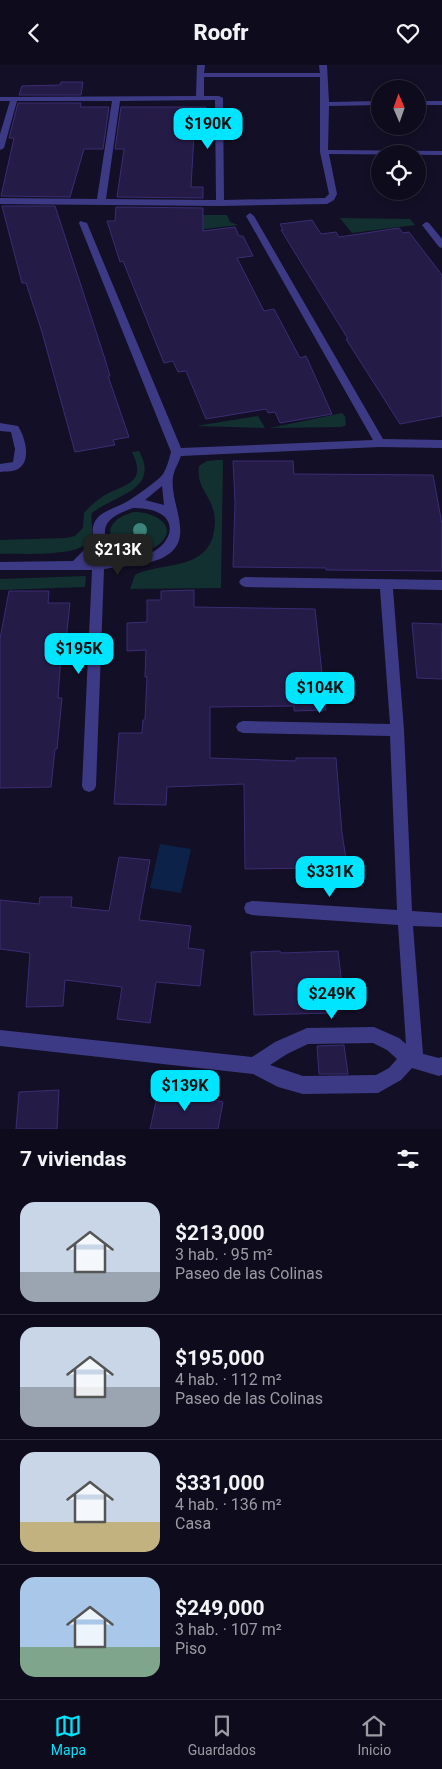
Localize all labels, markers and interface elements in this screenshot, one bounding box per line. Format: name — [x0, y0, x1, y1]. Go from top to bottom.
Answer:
icon: back — [20, 19, 48, 47]
icon: heart — [394, 19, 422, 47]
text: Roofr — [193, 20, 249, 45]
north arrow — [371, 80, 426, 135]
map controls — [371, 80, 426, 200]
pin: $190K — [173, 107, 243, 150]
text: $190K — [185, 114, 231, 133]
button: locate — [371, 145, 426, 200]
pin: $213K — [83, 533, 153, 576]
text: $213K — [95, 540, 141, 559]
pin: $195K — [44, 633, 114, 675]
text: $195K — [56, 639, 102, 658]
pin: $104K — [285, 671, 355, 714]
text: $104K — [297, 678, 343, 697]
pin: $331K — [295, 855, 365, 898]
text: $331K — [307, 862, 353, 881]
pin: $249K — [297, 977, 367, 1020]
text: $249K — [309, 984, 355, 1003]
pin: $139K — [150, 1069, 220, 1112]
text: $139K — [162, 1076, 208, 1095]
icon: filters — [394, 1145, 422, 1173]
text: 7 viviendas — [20, 1147, 127, 1171]
text: $213,000 — [175, 1221, 265, 1245]
icon: home — [60, 1222, 120, 1282]
text: 3 hab. · 95 m² — [175, 1245, 273, 1264]
text: Paseo de las Colinas — [175, 1264, 323, 1283]
text: $195,000 — [175, 1346, 265, 1370]
icon: home — [60, 1347, 120, 1407]
text: 4 hab. · 112 m² — [175, 1370, 282, 1389]
text: Paseo de las Colinas — [175, 1389, 323, 1408]
text: $331,000 — [175, 1471, 265, 1495]
icon: home — [60, 1472, 120, 1532]
text: 4 hab. · 136 m² — [175, 1495, 282, 1514]
text: Casa — [175, 1514, 211, 1533]
text: $249,000 — [175, 1596, 265, 1620]
icon: home — [60, 1597, 120, 1657]
text: 3 hab. · 107 m² — [175, 1620, 282, 1639]
text: Piso — [175, 1639, 206, 1658]
tab: Mapa — [51, 1712, 86, 1758]
tab: Guardados — [188, 1712, 256, 1758]
tab: Inicio — [358, 1712, 391, 1758]

